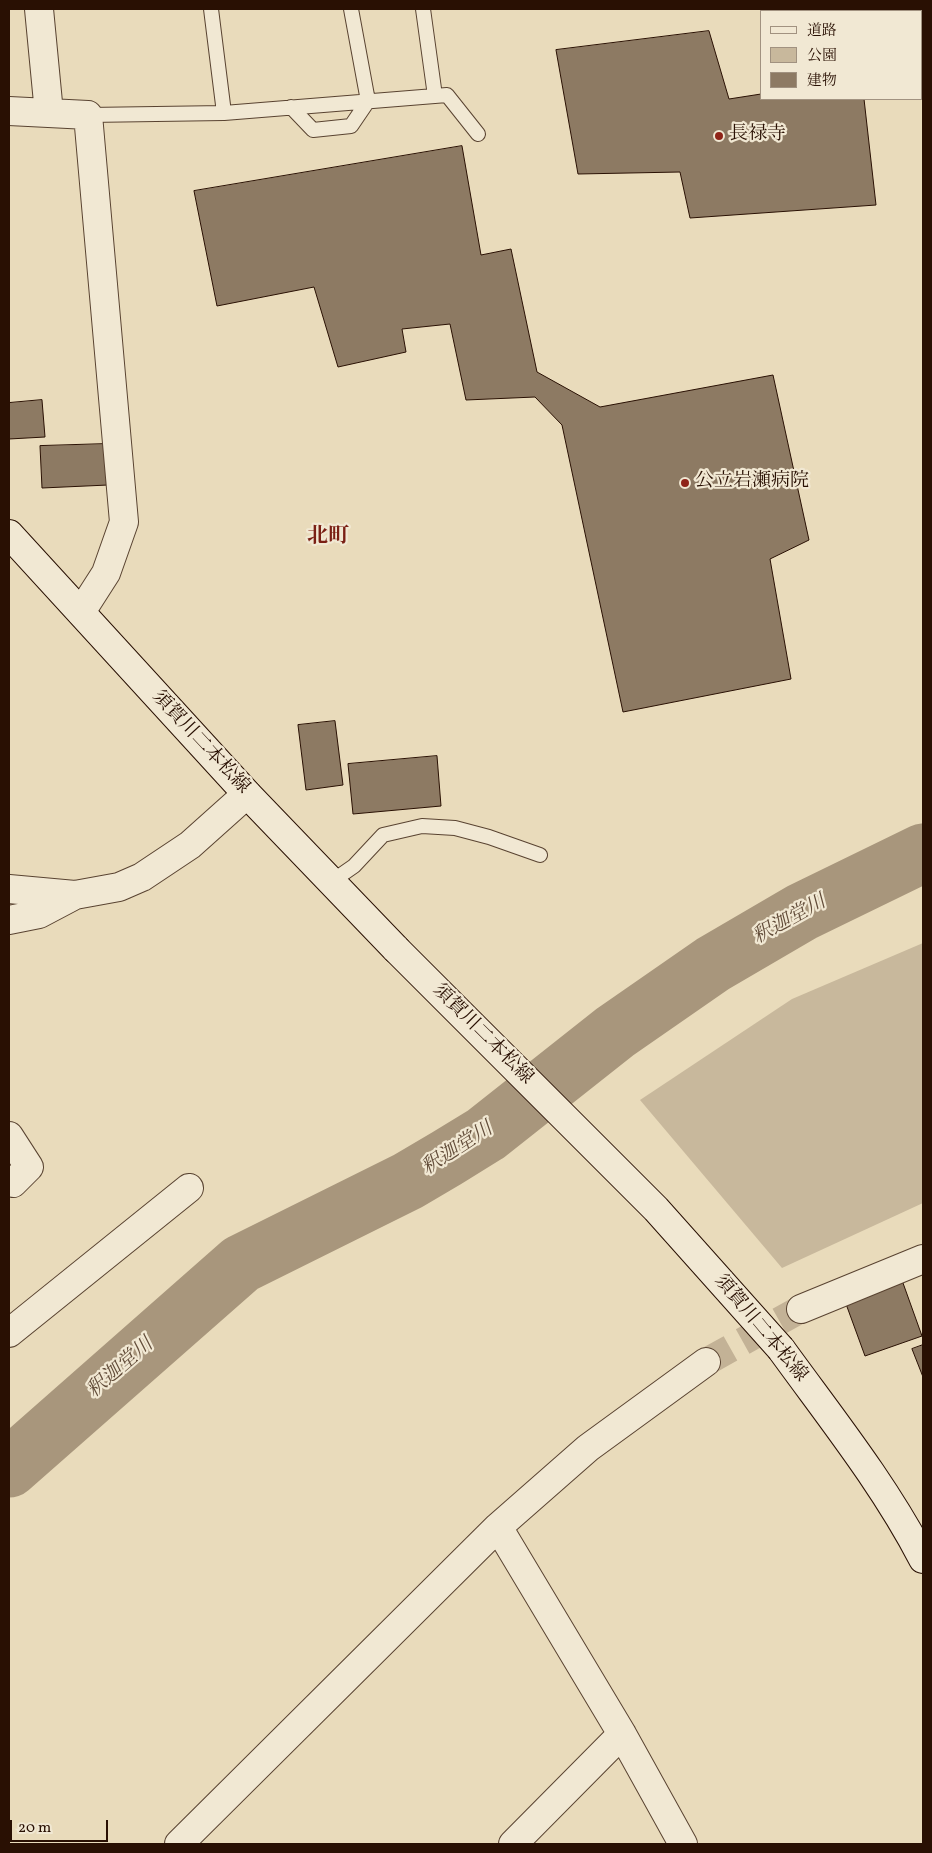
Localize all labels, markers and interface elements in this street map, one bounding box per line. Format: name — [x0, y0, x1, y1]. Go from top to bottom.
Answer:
legend — [760, 10, 922, 100]
text: 道路 — [807, 21, 837, 42]
text: 公園 — [807, 46, 837, 67]
text: 建物 — [807, 71, 837, 92]
place label: 長禄寺 — [729, 125, 786, 147]
marker: 長禄寺 — [713, 130, 725, 142]
place label: 公立岩瀬病院 — [695, 472, 809, 494]
marker: 公立岩瀬病院 — [679, 477, 691, 489]
district label: 北町 — [307, 525, 349, 551]
street label: 須賀川二本松線 — [146, 687, 254, 799]
water label: 釈迦堂川 — [749, 891, 831, 951]
street label: 須賀川二本松線 — [427, 980, 537, 1090]
water label: 釈迦堂川 — [418, 1118, 498, 1182]
street label: 須賀川二本松線 — [709, 1271, 811, 1387]
water label: 釈迦堂川 — [83, 1334, 159, 1404]
scale bar — [12, 1810, 110, 1842]
text: 20 m — [18, 1818, 51, 1839]

